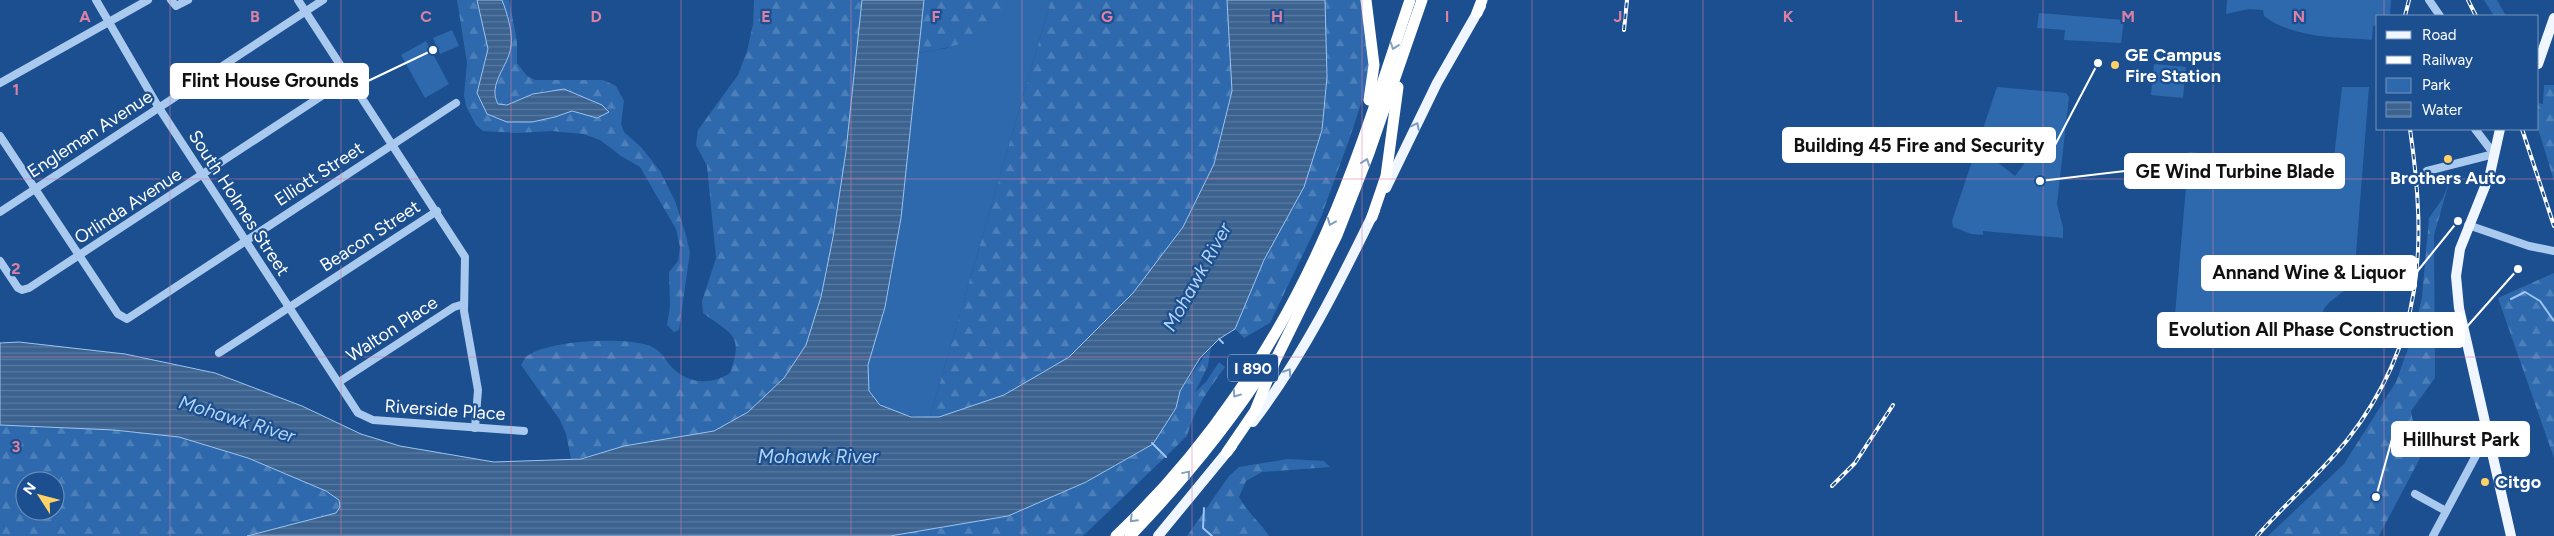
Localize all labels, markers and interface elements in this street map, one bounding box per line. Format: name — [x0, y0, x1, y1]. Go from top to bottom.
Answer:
text: A — [79, 7, 91, 26]
text: B — [250, 7, 260, 26]
text: C — [420, 7, 432, 26]
text: D — [590, 7, 602, 26]
text: E — [761, 7, 771, 26]
text: F — [932, 7, 941, 26]
text: G — [1101, 7, 1113, 26]
text: H — [1271, 7, 1283, 26]
text: I — [1445, 7, 1449, 26]
text: J — [1614, 7, 1622, 26]
text: K — [1783, 7, 1794, 26]
text: L — [1954, 7, 1963, 26]
text: M — [2121, 7, 2135, 26]
text: N — [2293, 7, 2305, 26]
legend — [2376, 15, 2539, 130]
text: Road — [2422, 26, 2457, 44]
one-way arrow — [1390, 41, 1400, 50]
place label: GE Campus Fire Station — [2125, 44, 2222, 87]
text: Railway — [2422, 51, 2473, 69]
marker: GE Campus Fire Station — [2109, 59, 2121, 71]
callout: Flint House Grounds — [171, 64, 368, 98]
text: Flint House Grounds — [181, 69, 359, 92]
text: Park — [2422, 76, 2451, 94]
text: 1 — [13, 80, 19, 99]
street label: Engleman Avenue — [23, 85, 157, 183]
text: Water — [2422, 101, 2462, 119]
one-way arrow — [1409, 122, 1420, 131]
street label: South Holmes Street — [184, 126, 294, 280]
callout: Building 45 Fire and Security — [1783, 128, 2055, 162]
text: Building 45 Fire and Security — [1793, 134, 2045, 157]
street label: Elliott Street — [270, 137, 368, 211]
marker: Brothers Auto — [2442, 153, 2454, 165]
callout: GE Wind Turbine Blade — [2125, 154, 2344, 188]
one-way arrow — [1360, 158, 1370, 167]
text: GE Wind Turbine Blade — [2136, 160, 2335, 183]
street label: Orlinda Avenue — [70, 163, 186, 249]
place label: Brothers Auto — [2390, 167, 2506, 189]
street label: Beacon Street — [316, 195, 424, 277]
one-way arrow — [1327, 217, 1337, 226]
water label: Mohawk River — [1158, 218, 1237, 335]
callout: Annand Wine & Liquor — [2202, 256, 2416, 290]
text: 2 — [11, 259, 21, 278]
text: Annand Wine & Liquor — [2212, 261, 2406, 284]
street label: Walton Place — [342, 291, 442, 367]
callout: Evolution All Phase Construction — [2158, 313, 2464, 347]
text: Evolution All Phase Construction — [2168, 318, 2454, 341]
road number: I 890 — [1228, 354, 1278, 382]
one-way arrow — [1282, 368, 1292, 377]
one-way arrow — [1233, 389, 1242, 398]
water label: Mohawk River — [176, 390, 299, 448]
street label: Riverside Place — [384, 395, 506, 425]
callout: Hillhurst Park — [2392, 422, 2529, 456]
text: Hillhurst Park — [2402, 428, 2520, 451]
text: 3 — [12, 437, 21, 456]
water label: Mohawk River — [758, 445, 879, 468]
north arrow — [15, 471, 65, 521]
one-way arrow — [1181, 471, 1190, 480]
place label: Citgo — [2495, 471, 2541, 493]
marker: Citgo — [2479, 476, 2491, 488]
text: N — [20, 479, 40, 498]
one-way arrow — [1129, 514, 1138, 523]

